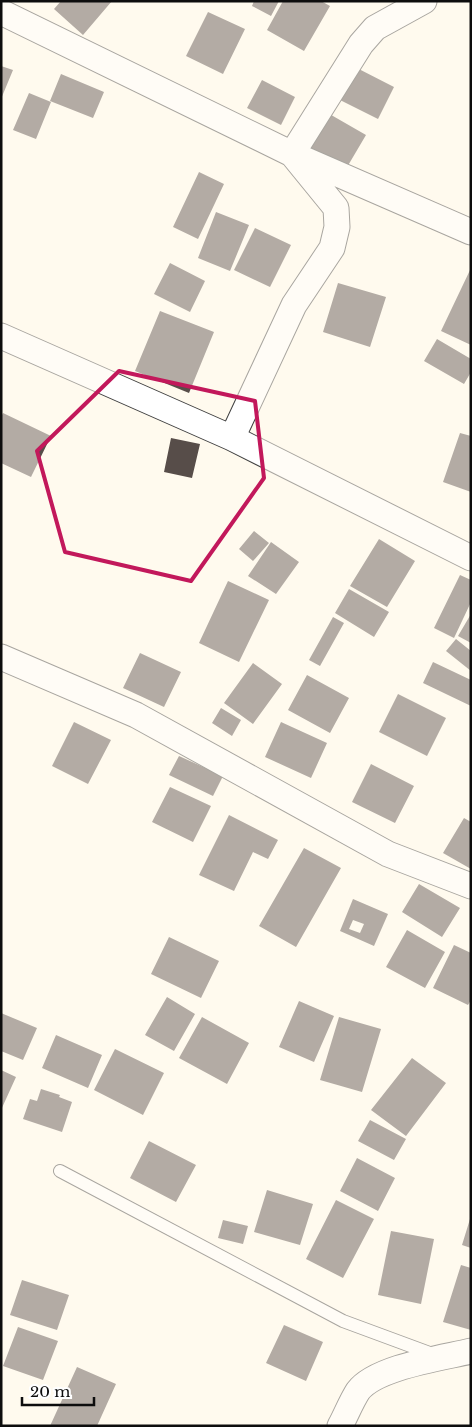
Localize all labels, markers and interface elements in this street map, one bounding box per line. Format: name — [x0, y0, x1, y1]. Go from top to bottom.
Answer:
scale bar — [22, 1374, 95, 1406]
text: 20 m — [30, 1382, 70, 1401]

